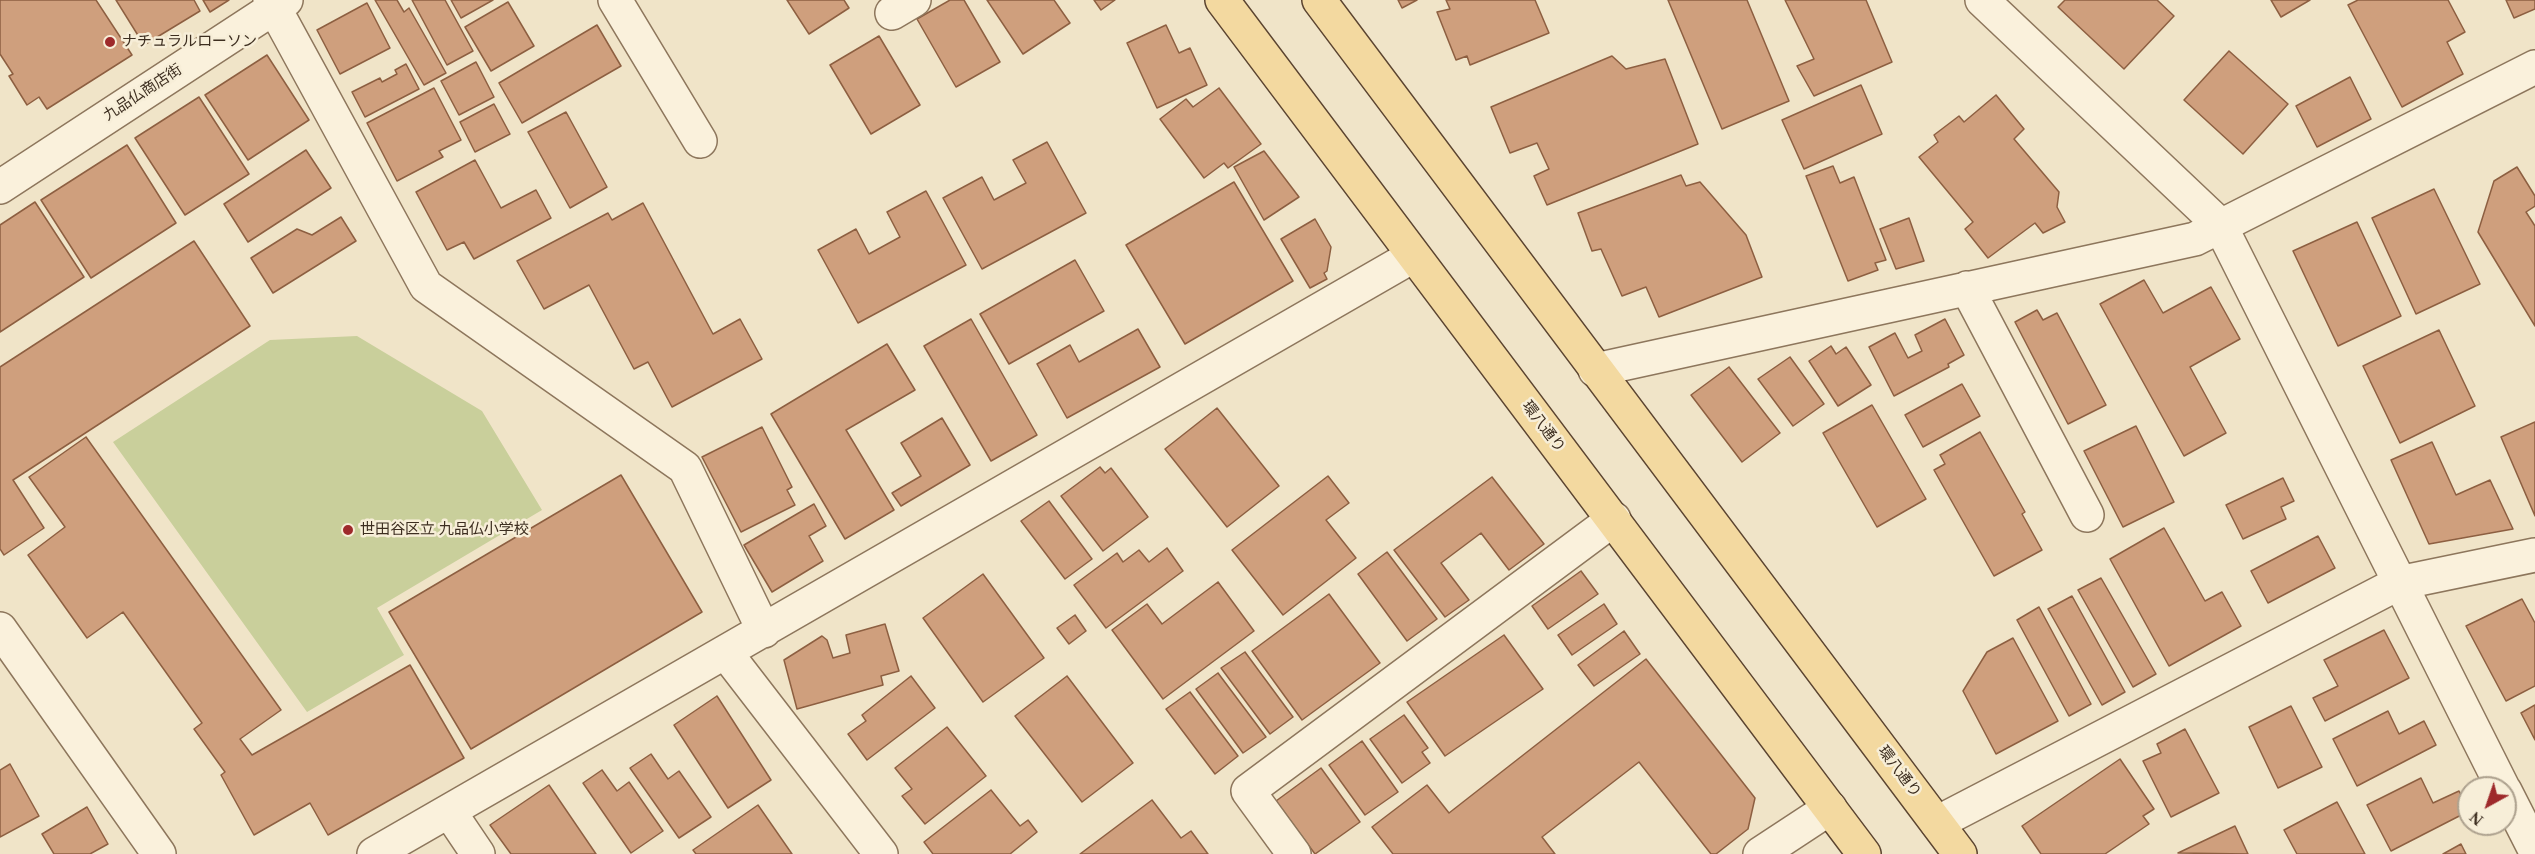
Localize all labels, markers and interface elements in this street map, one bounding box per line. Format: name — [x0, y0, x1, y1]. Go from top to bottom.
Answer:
place label: ナチュラルローソン — [122, 33, 257, 51]
marker: ナチュラルローソン — [103, 35, 117, 49]
street label: 九品仏商店街 — [100, 61, 186, 125]
street label: 環八通り — [1518, 398, 1568, 456]
place label: 世田谷区立 九品仏小学校 — [360, 521, 529, 539]
marker: 世田谷区立 九品仏小学校 — [341, 523, 355, 537]
street label: 環八通り — [1874, 743, 1924, 801]
north arrow — [2457, 776, 2517, 836]
text: N — [2467, 808, 2486, 829]

